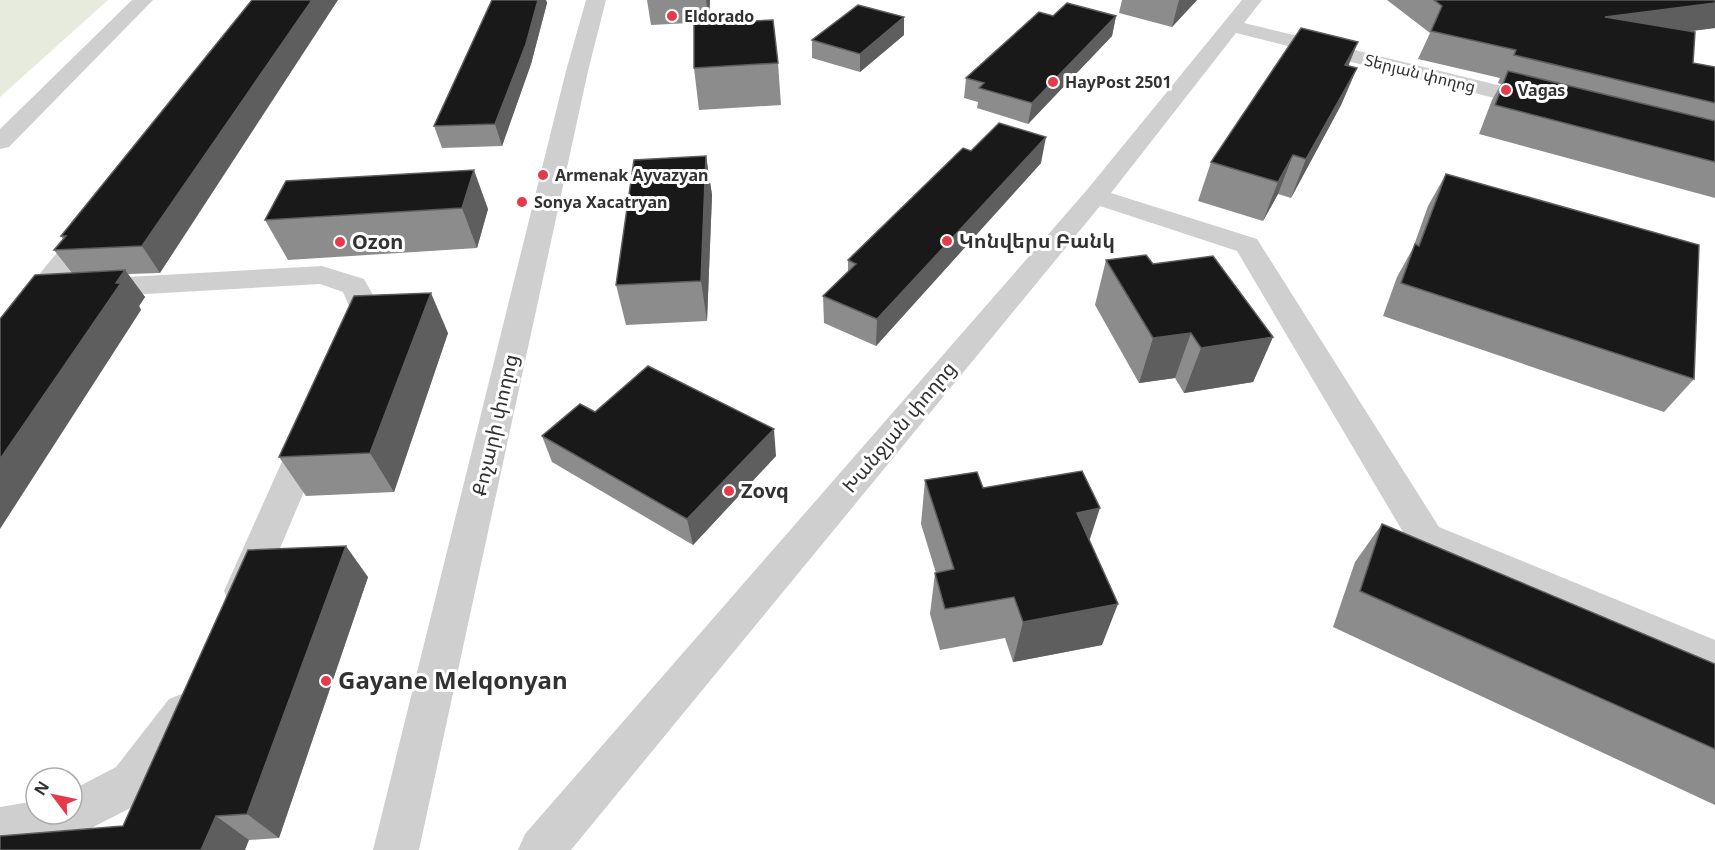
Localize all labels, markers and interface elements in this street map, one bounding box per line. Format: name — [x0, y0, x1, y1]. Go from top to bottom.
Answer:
place label: Eldorado — [684, 5, 754, 27]
marker: Eldorado — [665, 9, 679, 23]
street label: Տերյան փողոց — [1362, 49, 1478, 97]
place label: HayPost 2501 — [1065, 71, 1172, 93]
marker: HayPost 2501 — [1046, 75, 1060, 89]
place label: Vagas — [1518, 79, 1565, 101]
marker: Vagas — [1499, 83, 1513, 97]
place label: Armenak Ayvazyan — [555, 164, 708, 186]
marker: Armenak Ayvazyan — [536, 168, 550, 182]
place label: Sonya Xacatryan — [534, 191, 667, 213]
marker: Sonya Xacatryan — [515, 195, 529, 209]
place label: Կոնվերս Բանկ — [959, 227, 1115, 254]
place label: Ozon — [352, 228, 403, 255]
marker: Կոնվերս Բանկ — [940, 234, 954, 248]
marker: Ozon — [333, 235, 347, 249]
street label: Քոչարի փողոց — [465, 351, 524, 498]
street label: Խանջյան փողոց — [836, 355, 962, 498]
place label: Zovq — [741, 477, 789, 504]
marker: Zovq — [722, 484, 736, 498]
place label: Gayane Melqonyan — [338, 663, 568, 696]
marker: Gayane Melqonyan — [319, 674, 333, 688]
north arrow — [24, 766, 84, 826]
text: N — [29, 777, 54, 799]

